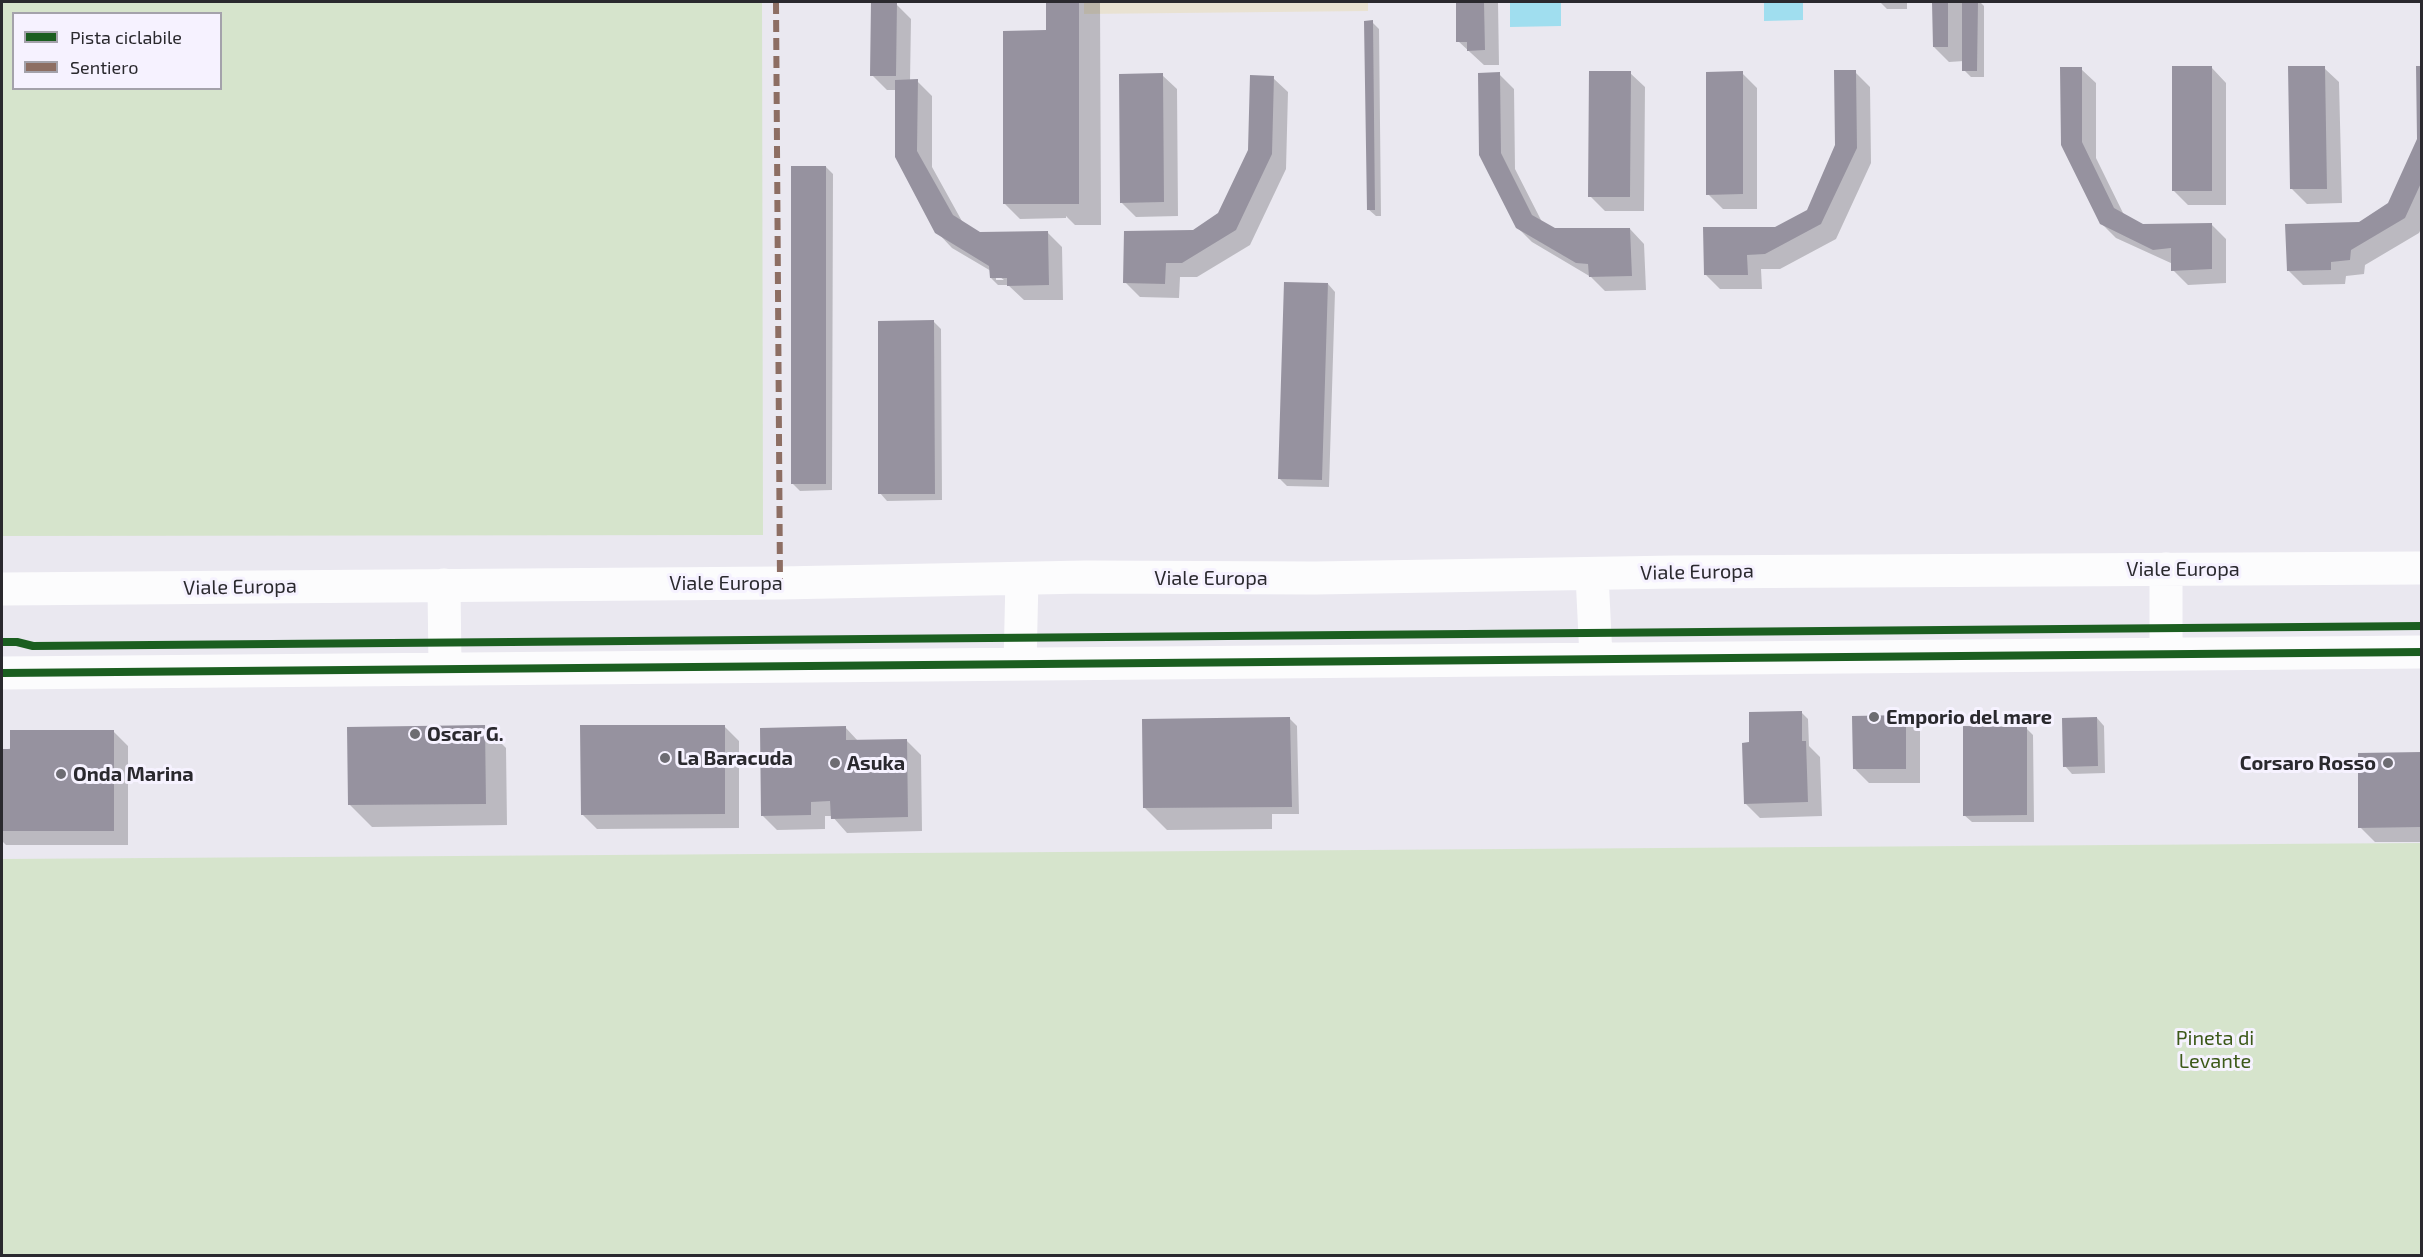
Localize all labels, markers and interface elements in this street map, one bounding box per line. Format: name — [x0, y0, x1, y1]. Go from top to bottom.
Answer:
legend — [12, 12, 222, 90]
text: Pista ciclabile — [70, 26, 182, 48]
text: Sentiero — [70, 56, 138, 78]
street label: Viale Europa — [2126, 557, 2240, 581]
street label: Viale Europa — [1640, 559, 1754, 585]
street label: Viale Europa — [1154, 566, 1268, 590]
street label: Viale Europa — [669, 571, 783, 595]
street label: Viale Europa — [183, 574, 297, 600]
place label: Emporio del mare — [1886, 705, 2052, 729]
marker: Emporio del mare — [1867, 710, 1881, 724]
place label: Oscar G. — [427, 722, 504, 746]
marker: Oscar G. — [408, 727, 422, 741]
place label: La Baracuda — [677, 746, 793, 770]
marker: La Baracuda — [658, 751, 672, 765]
place label: Asuka — [847, 751, 905, 775]
place label: Corsaro Rosso — [2240, 751, 2376, 775]
marker: Asuka — [828, 756, 842, 770]
marker: Corsaro Rosso — [2381, 756, 2395, 770]
place label: Onda Marina — [73, 762, 194, 786]
marker: Onda Marina — [54, 767, 68, 781]
park label: Pineta di Levante — [2176, 1026, 2254, 1073]

